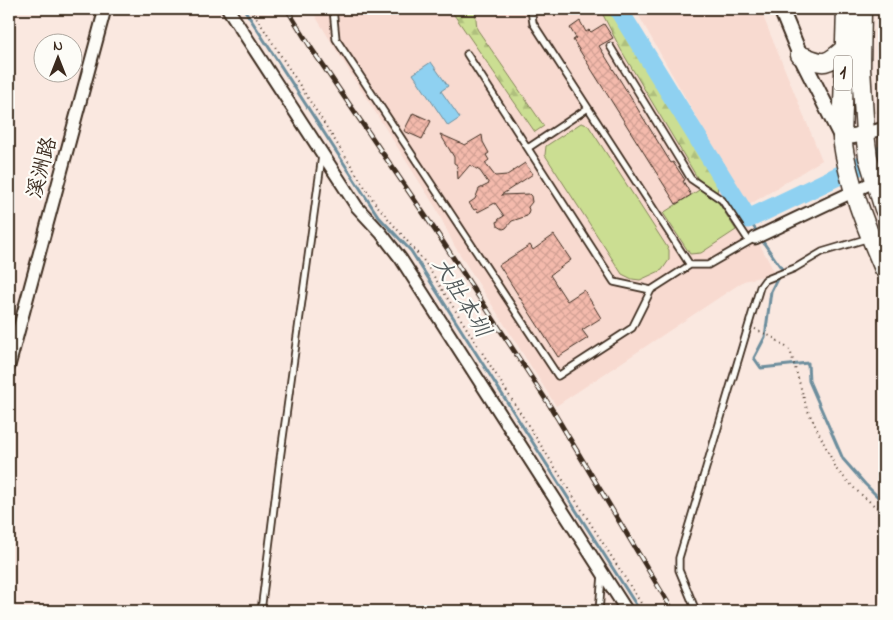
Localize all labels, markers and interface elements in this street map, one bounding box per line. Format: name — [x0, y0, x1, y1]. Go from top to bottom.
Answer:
north arrow — [32, 32, 82, 82]
text: N — [53, 36, 63, 57]
road number: 1 — [834, 56, 852, 90]
street label: 溪洲路 — [20, 134, 66, 202]
water label: 大肚本圳 — [423, 252, 498, 345]

